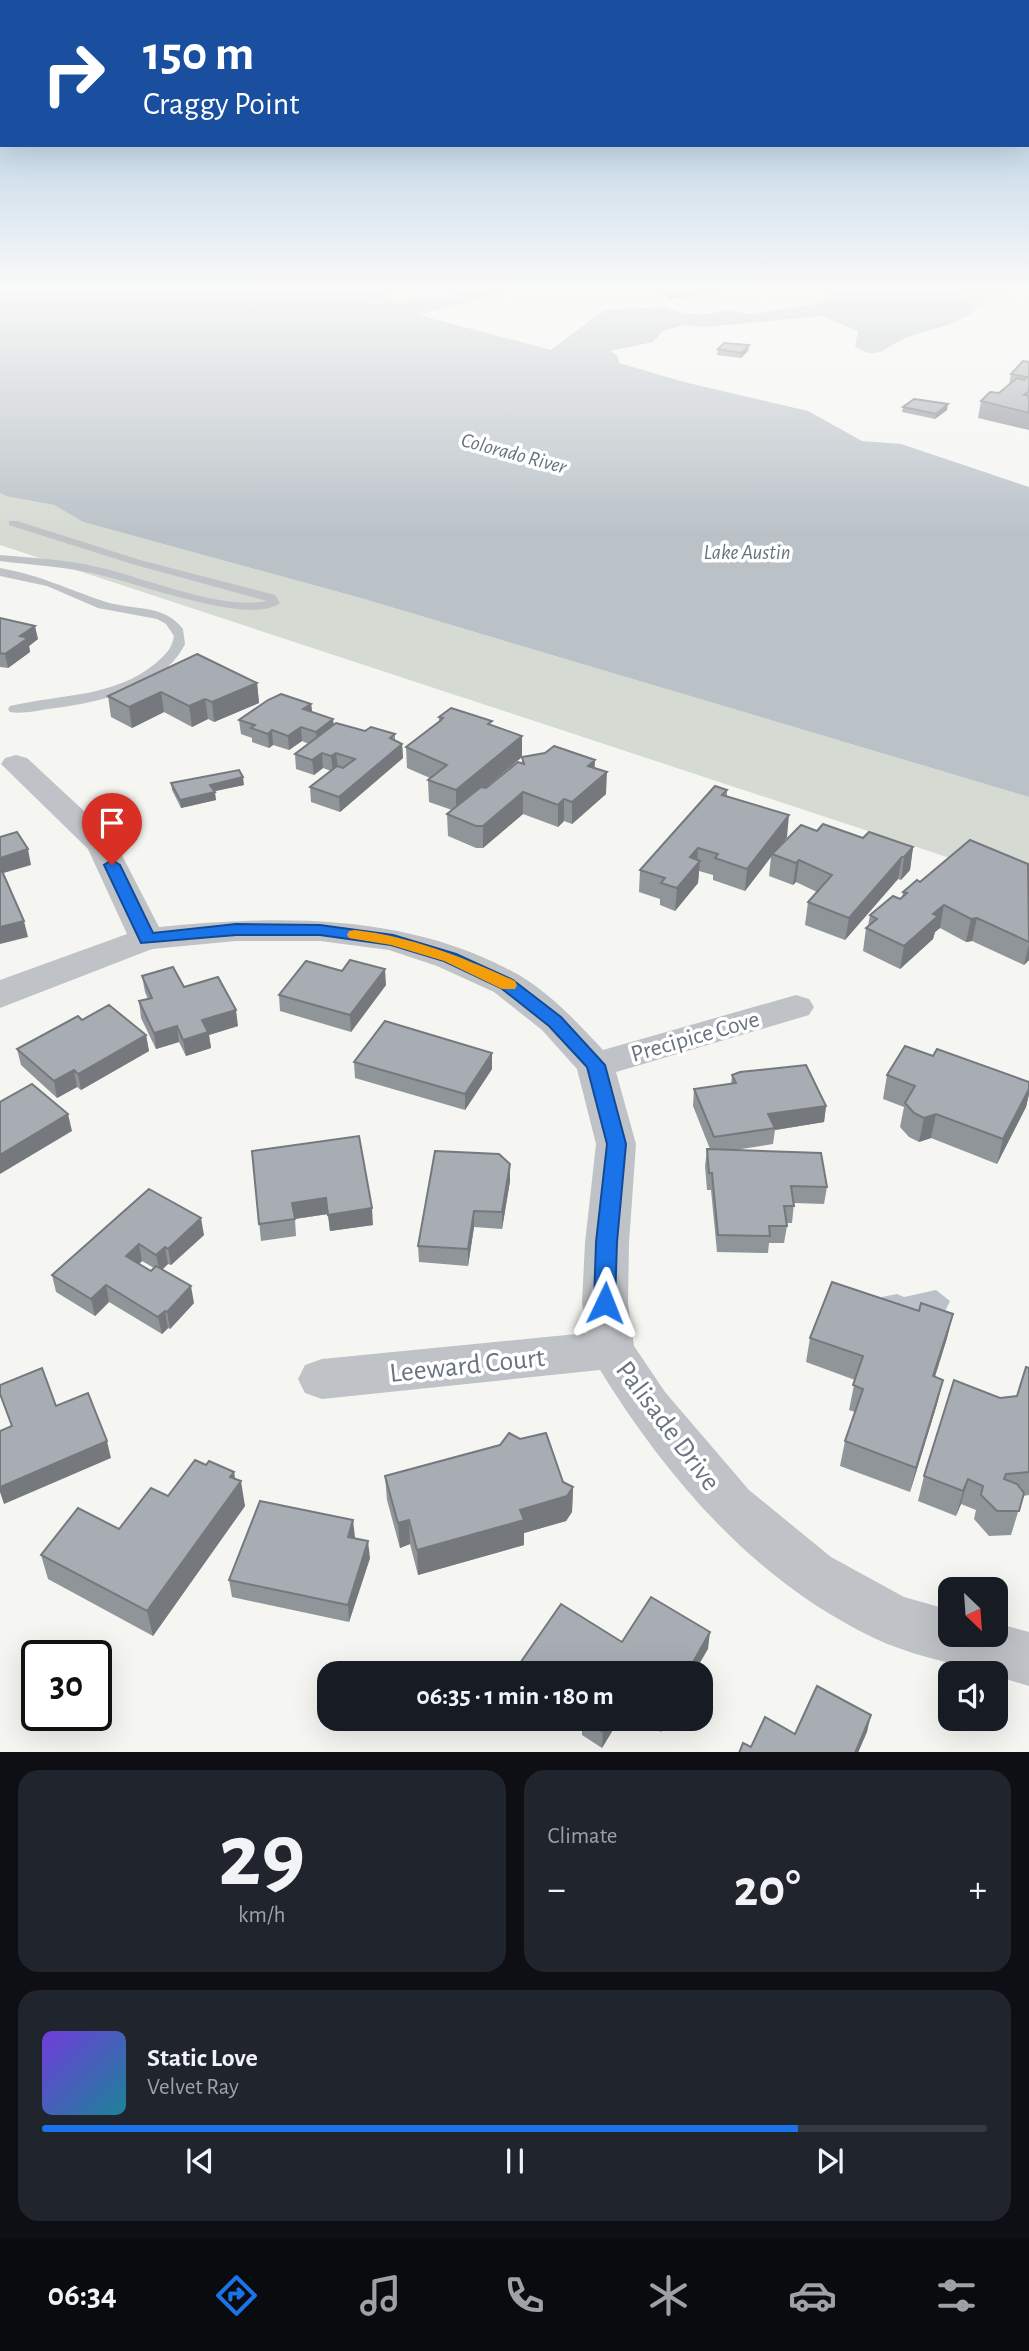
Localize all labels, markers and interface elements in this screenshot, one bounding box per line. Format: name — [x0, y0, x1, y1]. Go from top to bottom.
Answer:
icon: right — [28, 28, 119, 119]
text: 150 m — [143, 30, 254, 79]
text: Craggy Point — [143, 88, 299, 120]
water label: Colorado River — [459, 429, 570, 478]
water label: Lake Austin — [704, 542, 790, 563]
pin — [82, 793, 142, 865]
icon: arrive — [93, 804, 131, 842]
street label: Precipice Cove — [628, 1007, 762, 1067]
position arrow — [568, 1266, 642, 1340]
street label: Leeward Court — [388, 1344, 546, 1388]
street label: Palisade Drive — [610, 1356, 725, 1496]
north arrow — [938, 1577, 1008, 1647]
map controls — [938, 1577, 1008, 1731]
speed limit sign: 30 — [21, 1640, 112, 1731]
button: sound — [938, 1661, 1008, 1731]
text: 06:35 · 1 min · 180 m — [416, 1683, 614, 1709]
text: 29 — [218, 1811, 305, 1902]
text: Climate — [548, 1825, 617, 1848]
text: 20° — [734, 1863, 801, 1915]
text: − — [548, 1871, 566, 1909]
text: + — [969, 1871, 987, 1909]
text: km/h — [238, 1904, 285, 1927]
text: Static Love — [147, 2045, 258, 2071]
text: Velvet Ray — [147, 2076, 239, 2099]
icon: previous — [181, 2142, 219, 2180]
icon: pause — [496, 2142, 534, 2180]
icon: next — [811, 2142, 849, 2180]
icon: directions — [212, 2271, 261, 2320]
icon: music — [356, 2271, 405, 2320]
icon: phone — [500, 2271, 549, 2320]
icon: climate — [644, 2271, 693, 2320]
icon: car — [788, 2271, 837, 2320]
icon: filters — [932, 2271, 981, 2320]
text: 06:34 — [48, 2279, 117, 2311]

